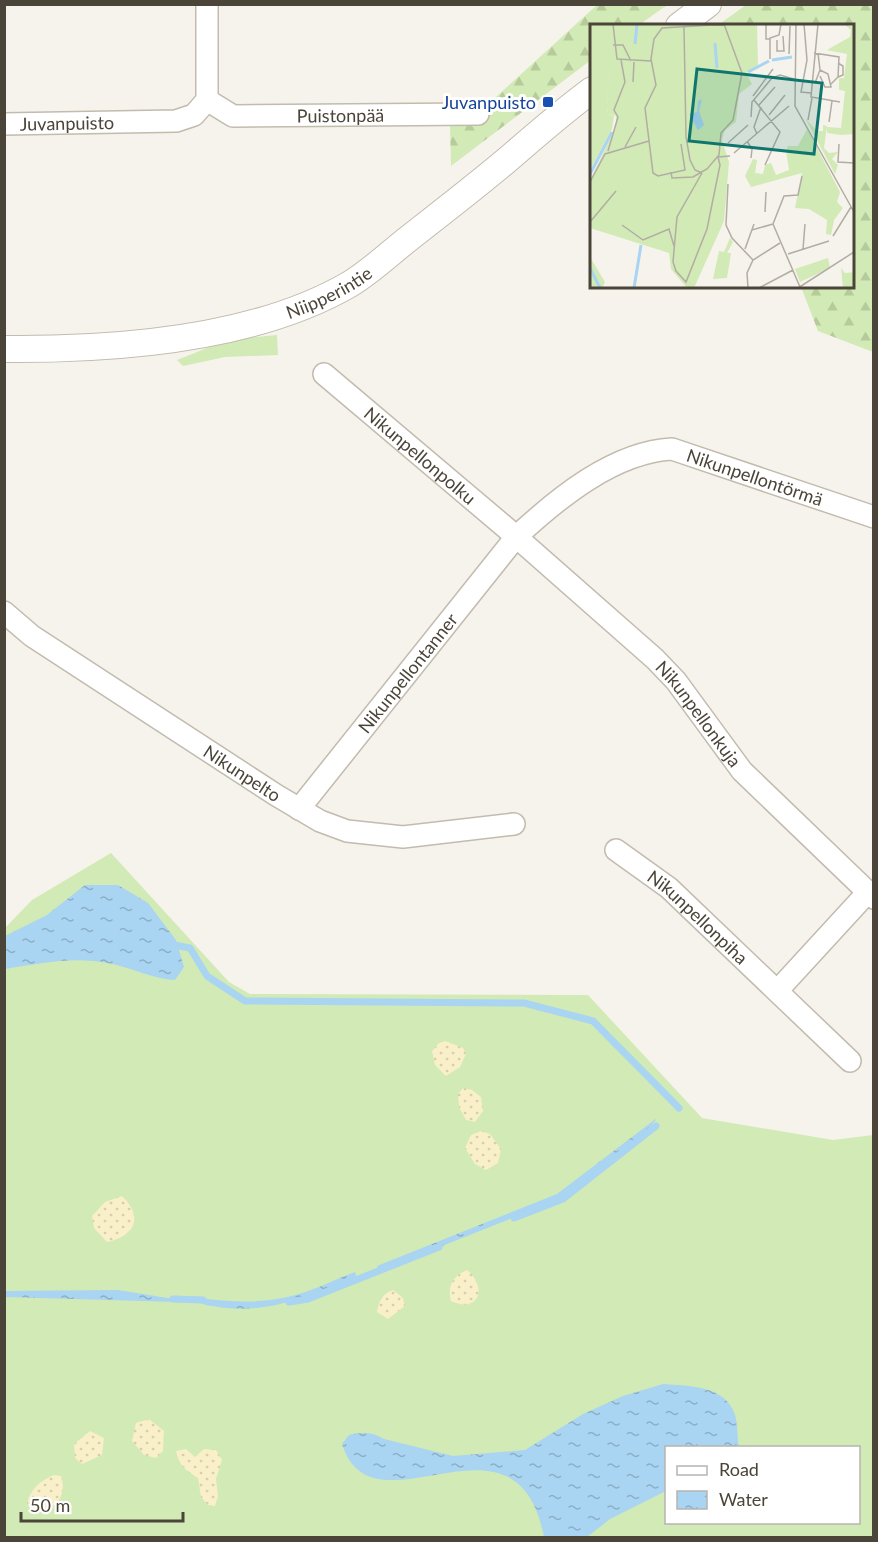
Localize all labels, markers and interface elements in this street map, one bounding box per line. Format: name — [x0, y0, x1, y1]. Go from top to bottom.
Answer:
inset map — [590, 24, 854, 288]
place label: Juvanpuisto — [442, 91, 536, 113]
marker: Juvanpuisto — [541, 95, 555, 109]
street label: Puistonpää — [297, 104, 384, 126]
street label: Juvanpuisto — [20, 111, 114, 135]
street label: Niipperintie — [283, 262, 376, 323]
street label: Nikunpellonpolku — [360, 402, 481, 509]
street label: Nikunpellontörmä — [684, 444, 826, 510]
street label: Nikunpellontanner — [353, 608, 462, 737]
street label: Nikunpellonkuja — [651, 656, 746, 771]
street label: Nikunpelto — [200, 740, 285, 806]
street label: Nikunpellonpiha — [643, 865, 753, 969]
legend — [665, 1446, 860, 1524]
text: Road — [719, 1458, 759, 1480]
scale bar — [21, 1485, 183, 1523]
text: Water — [719, 1488, 768, 1510]
text: 50 m — [30, 1494, 70, 1516]

